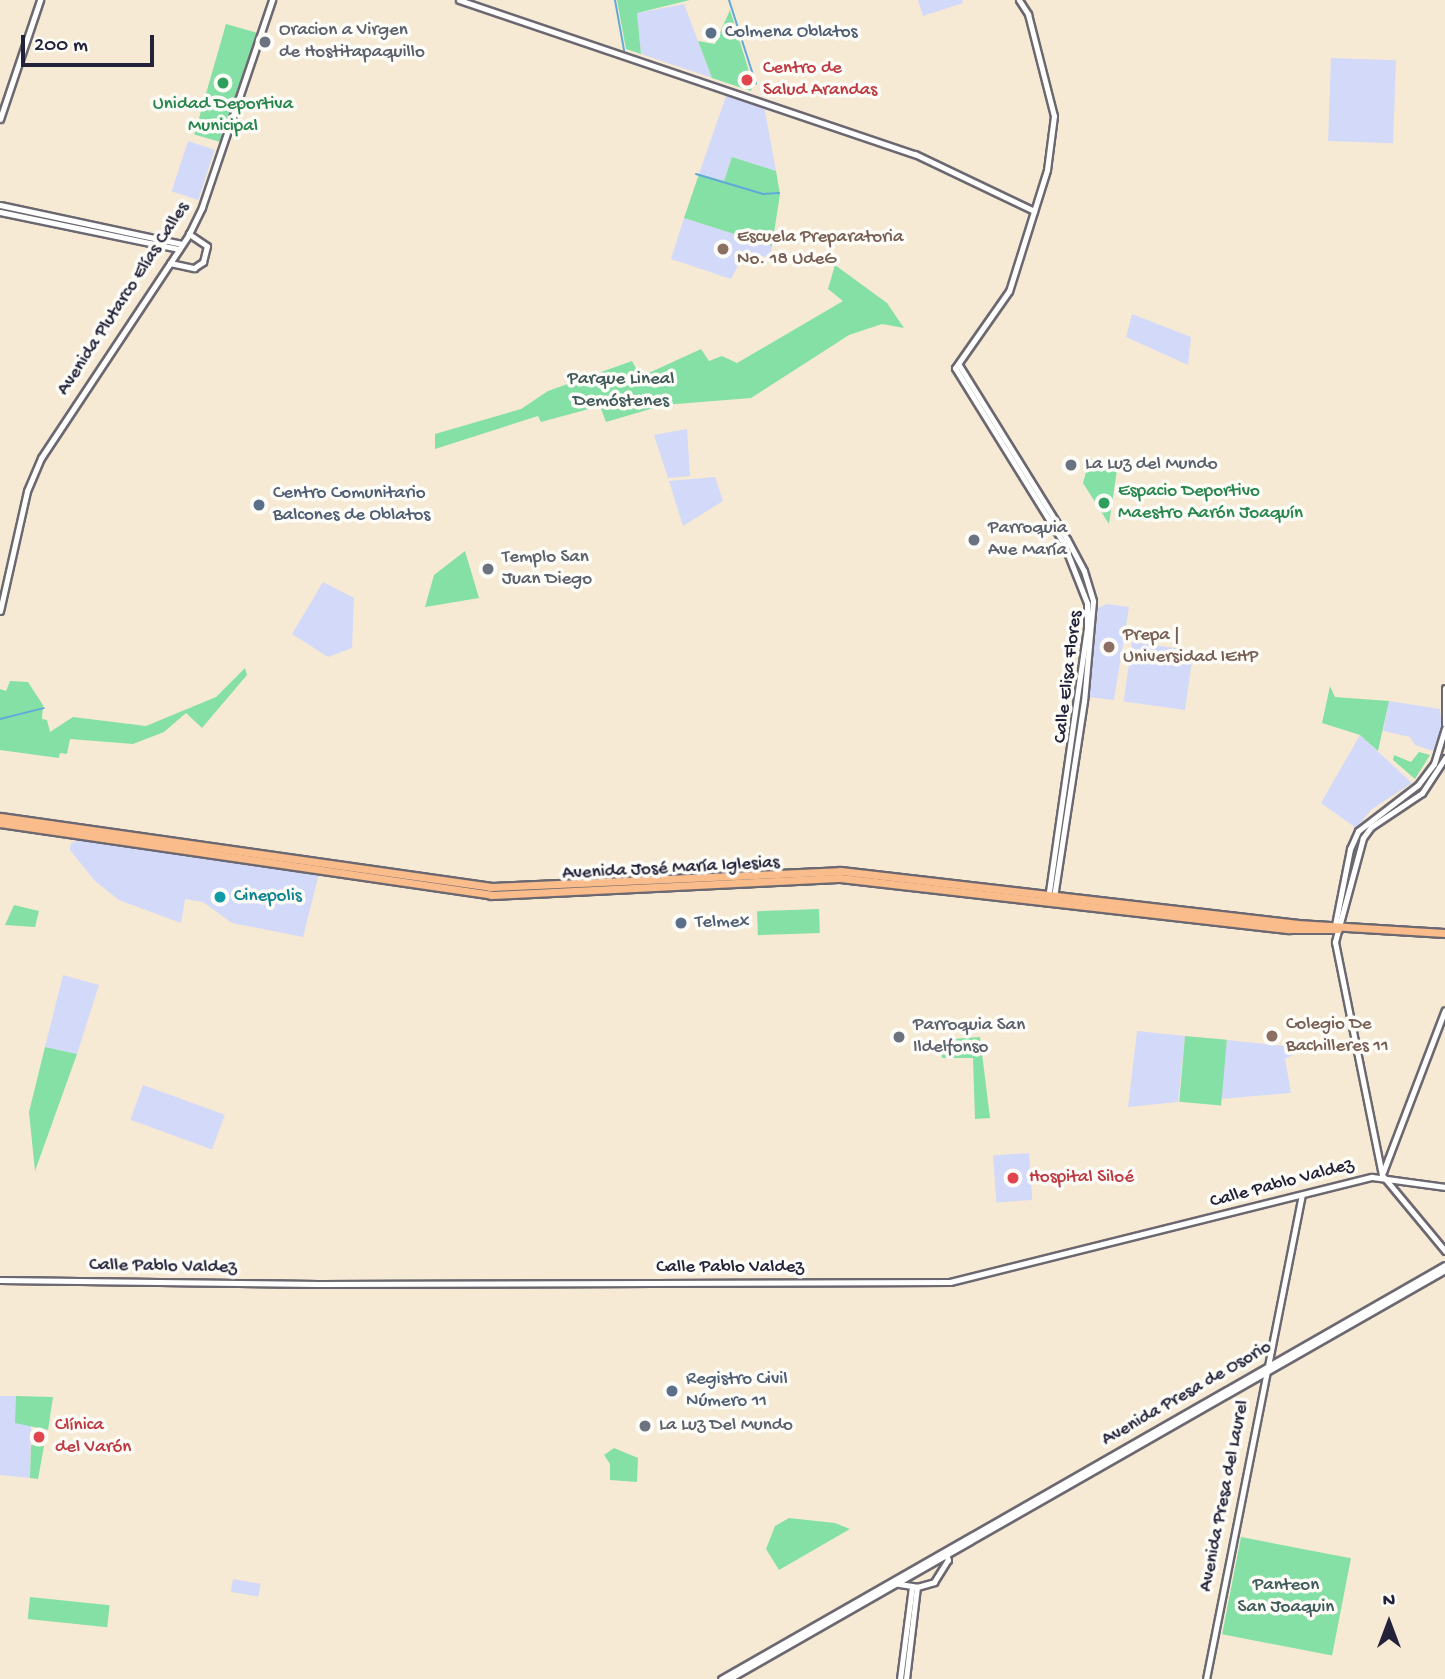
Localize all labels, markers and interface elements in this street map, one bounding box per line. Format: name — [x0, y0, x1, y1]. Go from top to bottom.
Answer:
place label: Oracion a Virgen de Hostitapaquillo — [279, 20, 425, 64]
scale bar — [24, 21, 158, 65]
place label: Colmena Oblatos — [725, 22, 858, 44]
marker: Colmena Oblatos — [703, 25, 719, 41]
text: 200 m — [34, 34, 88, 59]
marker: Oracion a Virgen de Hostitapaquillo — [257, 34, 273, 50]
place label: Centro de Salud Arandas — [763, 58, 877, 102]
marker: Centro de Salud Arandas — [737, 70, 757, 90]
marker: Unidad Deportiva Municipal — [215, 75, 231, 91]
place label: Unidad Deportiva Municipal — [153, 94, 293, 138]
street label: Avenida Plutarco Elías Calles — [53, 198, 195, 400]
place label: Escuela Preparatoria No. 18 UdeG — [737, 227, 903, 271]
marker: Escuela Preparatoria No. 18 UdeG — [715, 241, 731, 257]
park label: Parque Lineal Demóstenes — [568, 369, 674, 413]
place label: La Luz del Mundo — [1085, 454, 1217, 476]
marker: La Luz del Mundo — [1063, 457, 1079, 473]
place label: Espacio Deportivo Maestro Aarón Joaquín — [1118, 481, 1303, 525]
place label: Centro Comunitario Balcones de Oblatos — [273, 483, 430, 527]
marker: Espacio Deportivo Maestro Aarón Joaquín — [1096, 495, 1112, 511]
marker: Centro Comunitario Balcones de Oblatos — [251, 497, 267, 513]
place label: Parroquia Ave María — [988, 518, 1067, 562]
marker: Parroquia Ave María — [966, 532, 982, 548]
place label: Templo San Juan Diego — [502, 547, 592, 591]
marker: Templo San Juan Diego — [480, 561, 496, 577]
street label: Calle Elisa Flores — [1050, 610, 1088, 744]
place label: Prepa | Universidad IEHP — [1123, 625, 1258, 669]
marker: Prepa | Universidad IEHP — [1101, 639, 1117, 655]
street label: Avenida José María Iglesias — [562, 852, 780, 886]
place label: Cinepolis — [234, 886, 302, 908]
marker: Cinepolis — [212, 889, 228, 905]
place label: Telmex — [695, 912, 750, 934]
marker: Telmex — [673, 915, 689, 931]
place label: Colegio De Bachilleres 11 — [1286, 1014, 1389, 1058]
place label: Parroquia San Ildelfonso — [913, 1015, 1025, 1059]
marker: Colegio De Bachilleres 11 — [1264, 1028, 1280, 1044]
marker: Parroquia San Ildelfonso — [891, 1029, 907, 1045]
street label: Calle Pablo Valdez — [1208, 1154, 1356, 1214]
place label: Hospital Siloé — [1029, 1167, 1134, 1189]
marker: Hospital Siloé — [1003, 1168, 1023, 1188]
street label: Calle Pablo Valdez — [89, 1254, 237, 1280]
street label: Calle Pablo Valdez — [656, 1257, 804, 1279]
street label: Avenida Presa de Osorio — [1098, 1336, 1276, 1452]
place label: Registro Civil Número 11 — [686, 1369, 788, 1413]
marker: Registro Civil Número 11 — [664, 1383, 680, 1399]
street label: Avenida Presa del Laurel — [1195, 1398, 1255, 1594]
place label: Clínica del Varón — [55, 1415, 131, 1459]
place label: La Luz Del Mundo — [659, 1415, 793, 1437]
marker: La Luz Del Mundo — [637, 1418, 653, 1434]
marker: Clínica del Varón — [29, 1427, 49, 1447]
park label: Panteon San Joaquin — [1238, 1575, 1334, 1619]
north arrow — [1354, 1588, 1424, 1658]
text: N — [1383, 1590, 1395, 1613]

